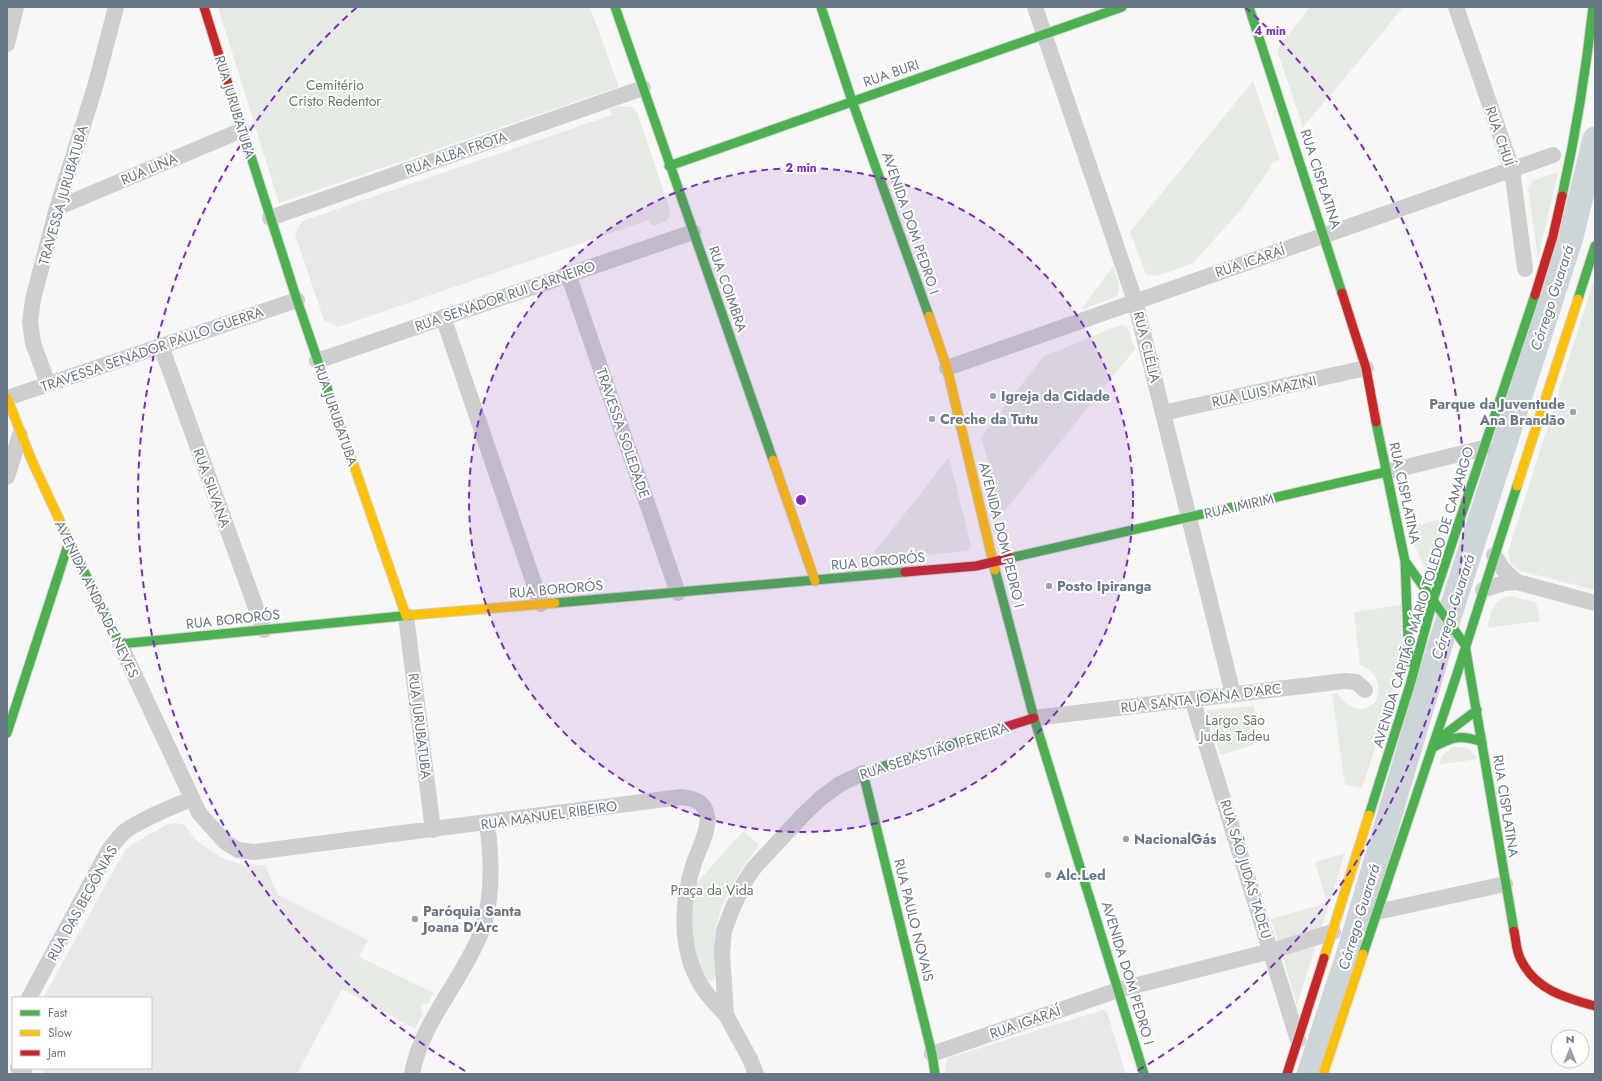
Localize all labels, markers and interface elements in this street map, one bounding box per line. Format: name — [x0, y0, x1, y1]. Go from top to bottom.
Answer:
text: 4 min — [1254, 22, 1286, 40]
street label: RUA JURUBATUBA — [210, 53, 260, 162]
street label: RUA BURI — [860, 54, 922, 92]
park label: Cemitério Cristo Redentor — [289, 75, 381, 111]
street label: RUA CHUÍ — [1480, 104, 1520, 169]
street label: TRAVESSA JURUBATUBA — [33, 122, 93, 267]
street label: RUA ALBA FROTA — [402, 126, 510, 180]
street label: RUA CISPLATINA — [1296, 127, 1347, 232]
street label: RUA LINA — [118, 148, 181, 190]
street label: AVENIDA DOM PEDRO I — [877, 149, 945, 297]
text: 2 min — [785, 159, 817, 177]
street label: RUA ICARAÍ — [1212, 240, 1288, 282]
water label: Córrego Guarará — [1525, 242, 1580, 354]
street label: RUA COIMBRA — [704, 243, 752, 336]
street label: RUA SENADOR RUI CARNEIRO — [412, 256, 598, 336]
street label: TRAVESSA SENADOR PAULO GUERRA — [38, 301, 267, 397]
street label: RUA CLÉLIA — [1129, 309, 1166, 385]
street label: RUA JURUBATUBA — [309, 361, 363, 469]
street label: TRAVESSA SOLEDADE — [591, 365, 655, 501]
street label: RUA LUIS MAZINI — [1210, 370, 1318, 412]
place label: Igreja da Cidade — [1001, 386, 1110, 406]
marker: Igreja da Cidade — [988, 391, 998, 401]
place label: Parque da Juventude Ana Brandão — [1429, 394, 1565, 430]
marker: Parque da Juventude Ana Brandão — [1568, 407, 1578, 417]
place label: Creche da Tutu — [940, 409, 1038, 429]
marker: Creche da Tutu — [927, 414, 937, 424]
street label: RUA CISPLATINA — [1384, 440, 1426, 546]
street label: AVENIDA CAPITÃO MÁRIO TOLEDO DE CAMARGO — [1368, 444, 1478, 750]
street label: RUA SILVANA — [188, 445, 236, 531]
street label: AVENIDA DOM PEDRO I — [974, 460, 1030, 610]
street label: RUA IMIRIM — [1202, 488, 1276, 524]
centre of rings — [794, 493, 808, 507]
street label: AVENIDA ANDRADE NEVES — [50, 517, 144, 681]
street label: RUA BORORÓS — [830, 547, 926, 575]
water label: Córrego Guarará — [1426, 551, 1481, 663]
street label: RUA BORORÓS — [508, 575, 604, 603]
place label: Posto Ipiranga — [1057, 576, 1151, 596]
marker: Posto Ipiranga — [1044, 581, 1054, 591]
street label: RUA BORORÓS — [185, 604, 281, 634]
street label: RUA JURUBATUBA — [404, 672, 437, 781]
street label: RUA SANTA JOANA D'ARC — [1119, 678, 1283, 718]
park label: Largo São Judas Tadeu — [1198, 710, 1270, 746]
street label: RUA SEBASTIÃO PEREIRA — [857, 717, 1012, 785]
street label: RUA CISPLATINA — [1488, 753, 1524, 859]
street label: RUA MANUEL RIBEIRO — [479, 796, 619, 834]
street label: RUA SÃO JUDAS TADEU — [1215, 797, 1277, 941]
place label: NacionalGás — [1134, 829, 1217, 849]
marker: NacionalGás — [1121, 834, 1131, 844]
street label: RUA DAS BEGÔNIAS — [42, 842, 122, 964]
street label: RUA PAULO NOVAIS — [889, 857, 939, 984]
water label: Córrego Guarará — [1332, 861, 1386, 973]
place label: Alc.Led — [1055, 865, 1106, 885]
marker: Alc.Led — [1043, 870, 1053, 880]
park label: Praça da Vida — [670, 880, 754, 900]
street label: AVENIDA DOM PEDRO I — [1097, 899, 1159, 1047]
place label: Paróquia Santa Joana D'Arc — [420, 901, 521, 937]
marker: Paróquia Santa Joana D'Arc — [410, 914, 420, 924]
legend — [12, 997, 152, 1069]
street label: RUA IGARAÍ — [987, 1000, 1064, 1043]
text: Fast — [48, 1004, 67, 1022]
text: Slow — [48, 1024, 73, 1042]
north arrow — [1550, 1029, 1590, 1069]
text: N — [1566, 1031, 1574, 1047]
text: Jam — [46, 1044, 66, 1062]

